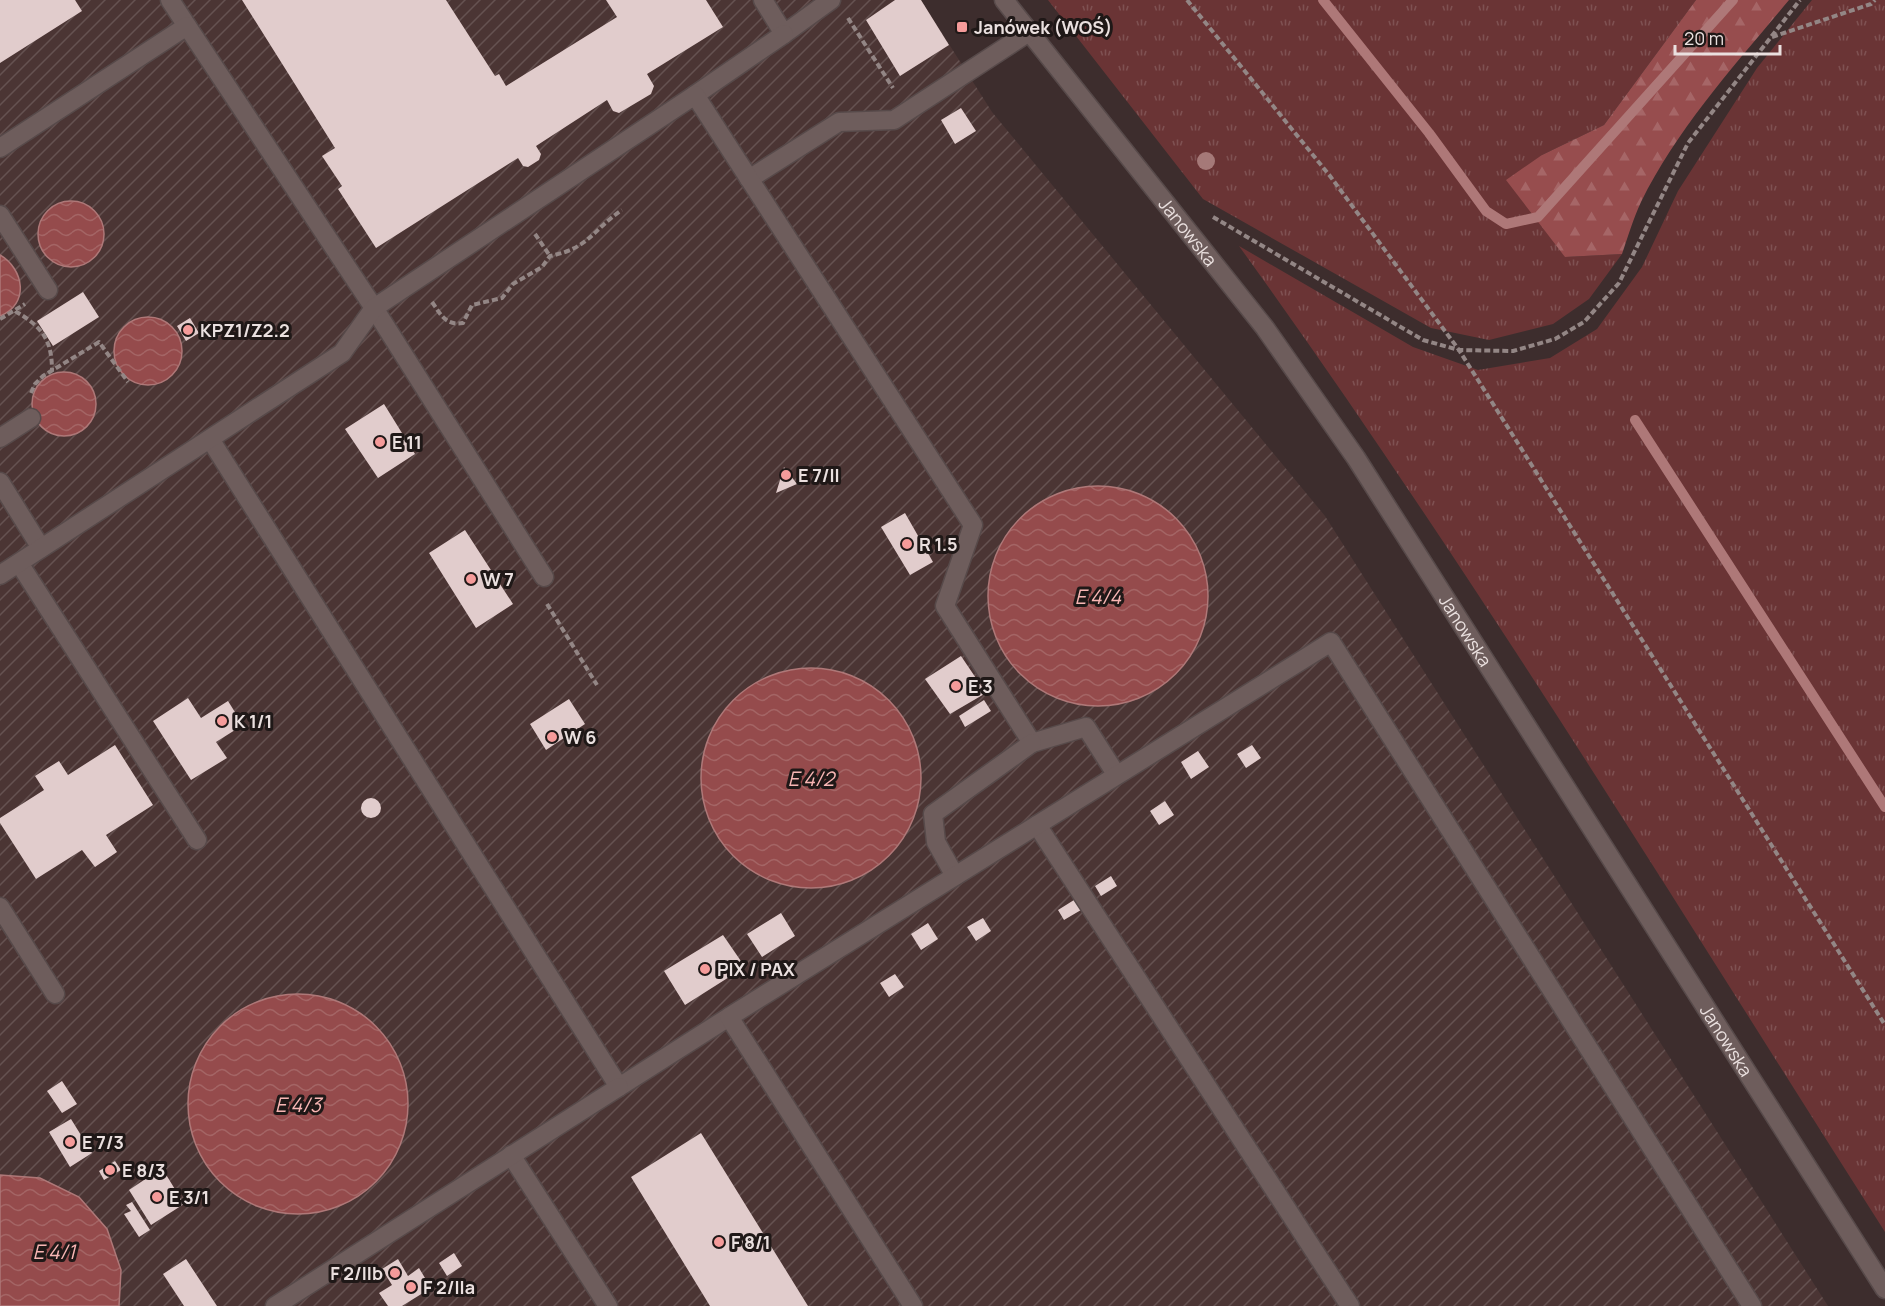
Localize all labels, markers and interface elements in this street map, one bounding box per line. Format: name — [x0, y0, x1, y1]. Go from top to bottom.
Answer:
place label: Janówek (WOŚ) — [974, 15, 1112, 39]
scale bar — [1675, 18, 1780, 56]
marker: Janówek (WOŚ) — [955, 20, 969, 34]
text: 20 m — [1684, 26, 1724, 50]
street label: Janowska — [1154, 192, 1223, 271]
place label: KPZ1/Z2.2 — [200, 318, 290, 342]
marker: KPZ1/Z2.2 — [181, 323, 195, 337]
place label: E 11 — [392, 430, 422, 454]
marker: E 11 — [373, 435, 387, 449]
place label: E 7/II — [798, 463, 840, 487]
marker: E 7/II — [779, 468, 793, 482]
place label: R 1.5 — [919, 532, 958, 556]
marker: R 1.5 — [900, 537, 914, 551]
place label: W 7 — [483, 567, 514, 591]
marker: W 7 — [464, 572, 478, 586]
water label: E 4/4 — [1075, 583, 1122, 610]
street label: Janowska — [1434, 590, 1498, 671]
place label: E 3 — [968, 674, 993, 698]
marker: E 3 — [949, 679, 963, 693]
place label: K 1/1 — [234, 709, 272, 733]
marker: K 1/1 — [215, 714, 229, 728]
place label: W 6 — [564, 725, 596, 749]
marker: W 6 — [545, 730, 559, 744]
water label: E 4/2 — [788, 765, 837, 792]
place label: PIX / PAX — [717, 957, 795, 981]
marker: PIX / PAX — [698, 962, 712, 976]
street label: Janowska — [1695, 1000, 1759, 1081]
water label: E 4/3 — [275, 1091, 324, 1118]
place label: E 7/3 — [82, 1130, 124, 1154]
marker: E 7/3 — [63, 1135, 77, 1149]
place label: E 8/3 — [122, 1158, 165, 1182]
marker: E 8/3 — [103, 1163, 117, 1177]
place label: E 3/1 — [169, 1185, 209, 1209]
marker: E 3/1 — [150, 1190, 164, 1204]
place label: F 8/1 — [731, 1230, 771, 1254]
marker: F 8/1 — [712, 1235, 726, 1249]
water label: E 4/1 — [33, 1238, 78, 1265]
place label: F 2/IIb — [330, 1261, 383, 1285]
marker: F 2/IIb — [388, 1266, 402, 1280]
place label: F 2/IIa — [423, 1275, 475, 1299]
marker: F 2/IIa — [404, 1280, 418, 1294]

